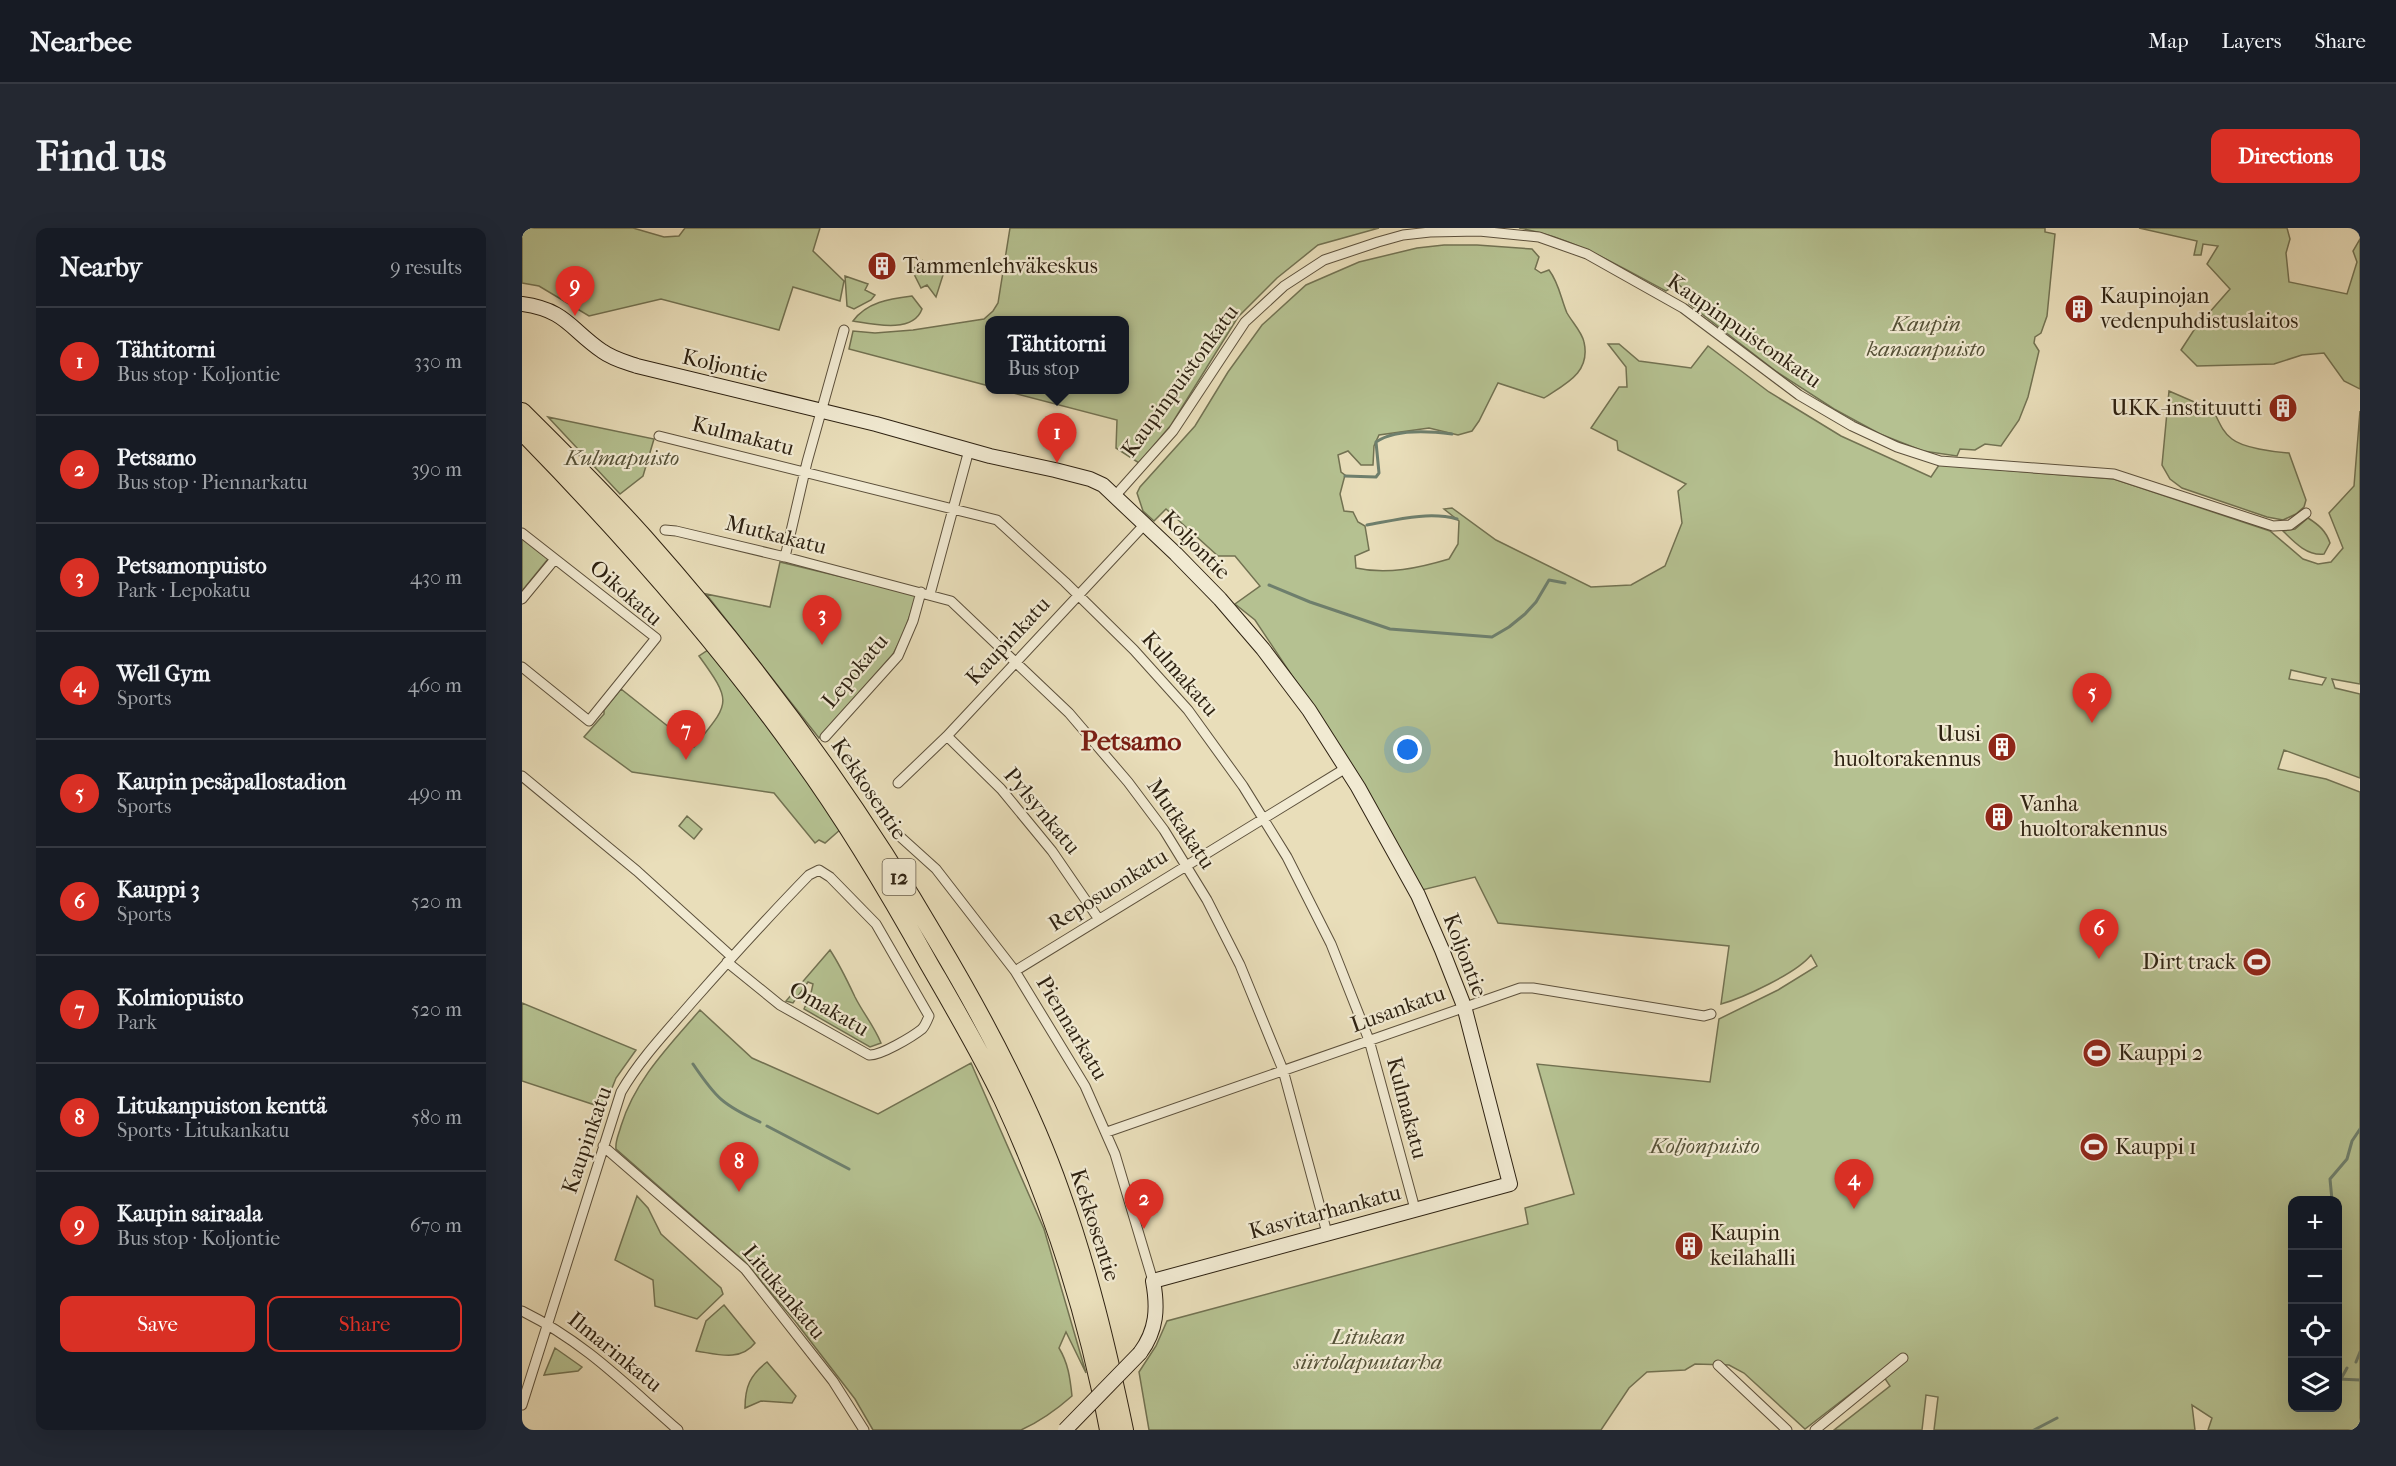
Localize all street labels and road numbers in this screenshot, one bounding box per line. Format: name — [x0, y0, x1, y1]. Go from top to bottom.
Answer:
street label: Kaupinpuistonkatu — [1662, 268, 1827, 394]
street label: Kaupinpuistonkatu — [1116, 299, 1244, 462]
street label: Koljontie — [680, 344, 770, 388]
street label: Kulmakatu — [689, 411, 797, 461]
street label: Koljontie — [1156, 505, 1236, 585]
street label: Mutkakatu — [723, 510, 830, 560]
street label: Oikokatu — [584, 554, 668, 632]
street label: Kaupinkatu — [960, 591, 1056, 691]
street label: Kulmakatu — [1136, 626, 1224, 722]
street label: Lepokatu — [816, 628, 894, 713]
street label: Kekkosentie — [826, 733, 912, 845]
street label: Pylsynkatu — [998, 762, 1086, 860]
street label: Mutkakatu — [1141, 774, 1221, 875]
street label: Reposuonkatu — [1044, 843, 1173, 937]
road number: 12 — [882, 859, 916, 895]
street label: Koljontie — [1437, 910, 1493, 1000]
street label: Piennarkatu — [1031, 971, 1114, 1085]
street label: Omakatu — [785, 976, 874, 1042]
street label: Lusankatu — [1347, 980, 1449, 1038]
street label: Kulmakatu — [1381, 1054, 1433, 1162]
street label: Kaupinkatu — [557, 1082, 618, 1197]
street label: Kekkosentie — [1065, 1166, 1125, 1285]
street label: Kasvitarhankatu — [1246, 1179, 1404, 1245]
street label: Litukankatu — [737, 1239, 832, 1345]
street label: Ilmarinkatu — [563, 1306, 668, 1398]

